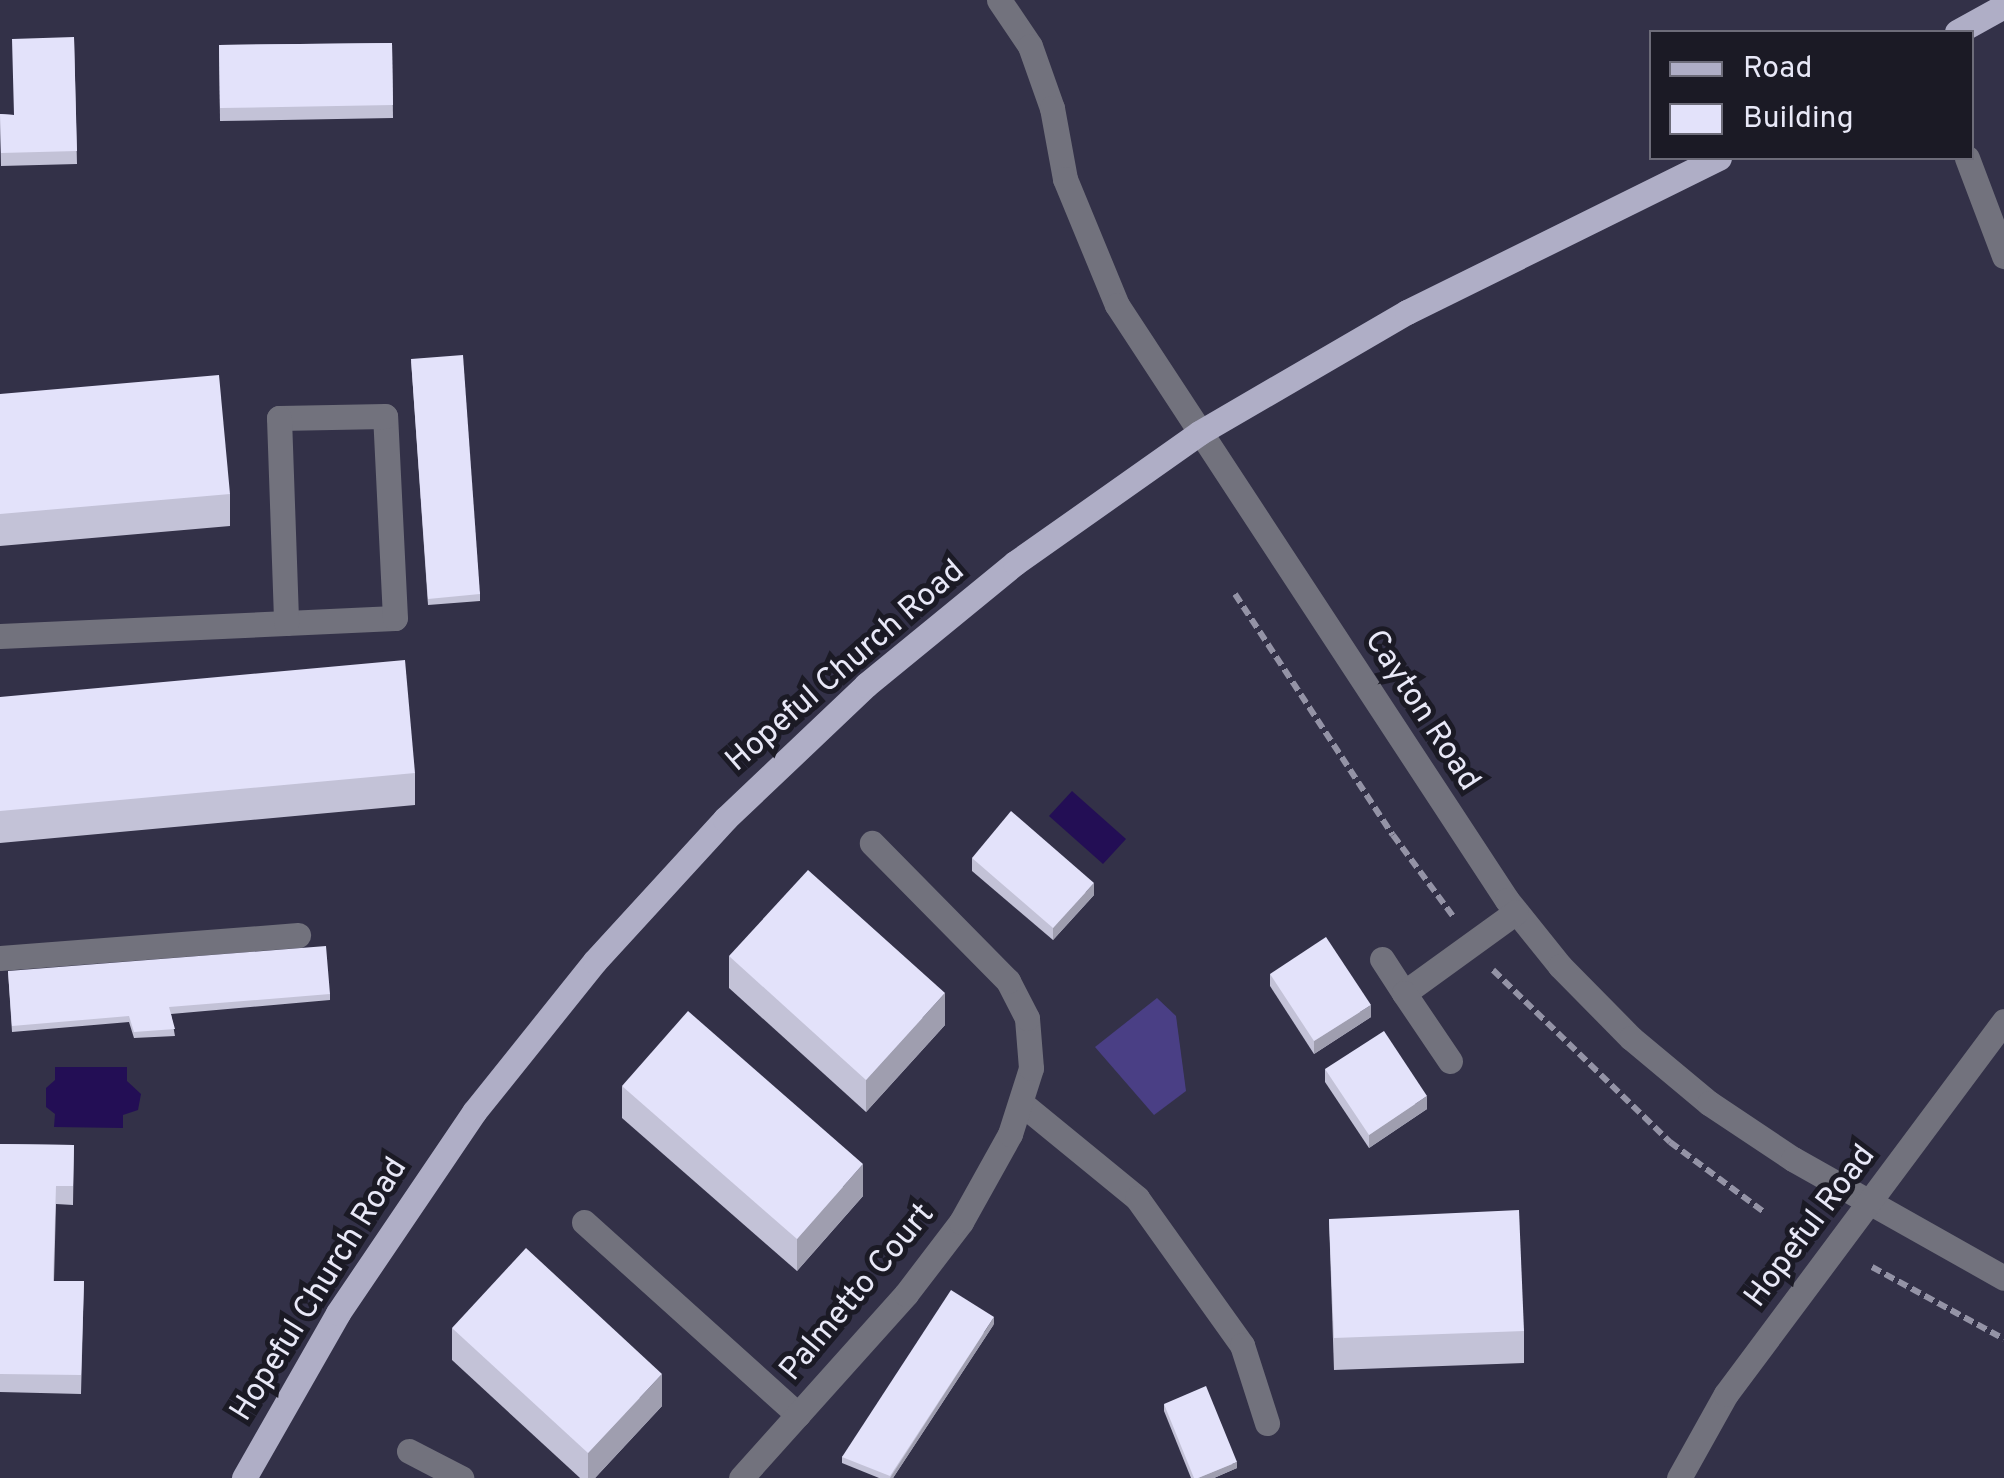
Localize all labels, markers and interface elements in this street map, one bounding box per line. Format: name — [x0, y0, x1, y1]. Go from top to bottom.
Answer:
legend — [1649, 30, 1974, 160]
text: Road — [1743, 51, 1812, 88]
text: Building — [1743, 101, 1854, 138]
street label: Hopeful Church Road — [719, 553, 973, 781]
street label: Cayton Road — [1355, 623, 1487, 799]
street label: Hopeful Road — [1738, 1138, 1884, 1316]
street label: Hopeful Church Road — [223, 1151, 417, 1429]
street label: Palmetto Court — [773, 1196, 943, 1390]

